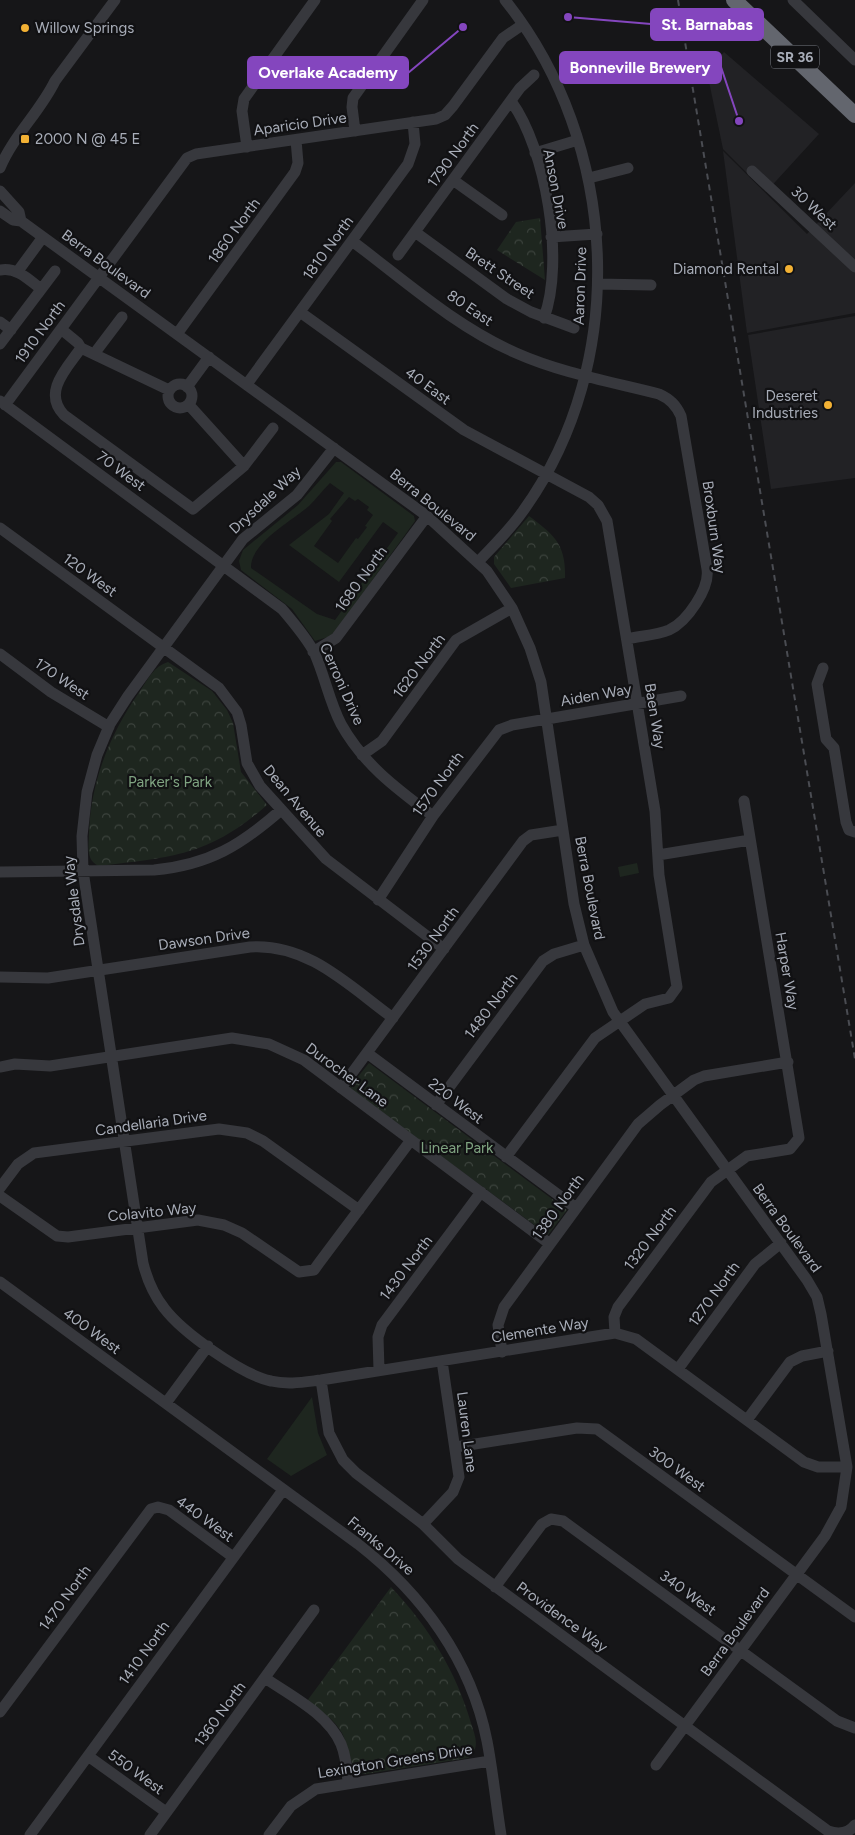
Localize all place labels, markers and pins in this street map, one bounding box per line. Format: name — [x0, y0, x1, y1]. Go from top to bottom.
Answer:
callout: St. Barnabas — [651, 9, 763, 40]
place label: Willow Springs — [35, 19, 134, 37]
marker: Willow Springs — [19, 22, 31, 34]
callout: Bonneville Brewery — [560, 52, 721, 83]
callout: Overlake Academy — [248, 57, 408, 88]
place label: 2000 N @ 45 E — [35, 130, 140, 148]
marker: 2000 N @ 45 E — [19, 133, 31, 145]
place label: Diamond Rental — [673, 260, 779, 278]
marker: Diamond Rental — [783, 263, 795, 275]
place label: Deseret Industries — [752, 387, 818, 422]
marker: Deseret Industries — [822, 399, 834, 411]

